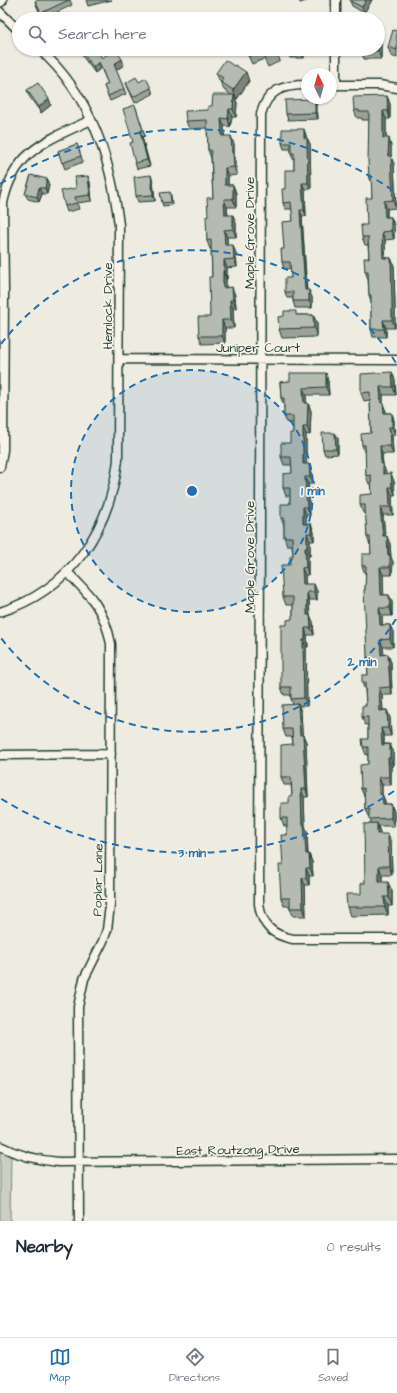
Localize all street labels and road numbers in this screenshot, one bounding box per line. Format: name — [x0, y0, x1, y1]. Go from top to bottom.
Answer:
street label: Maple Grove Drive — [241, 177, 259, 289]
street label: Hemlock Drive — [99, 262, 117, 350]
street label: Juniper Court — [216, 339, 301, 357]
street label: Maple Grove Drive — [241, 501, 259, 613]
street label: Poplar Lane — [88, 843, 108, 917]
street label: East Routzong Drive — [176, 1140, 300, 1161]

